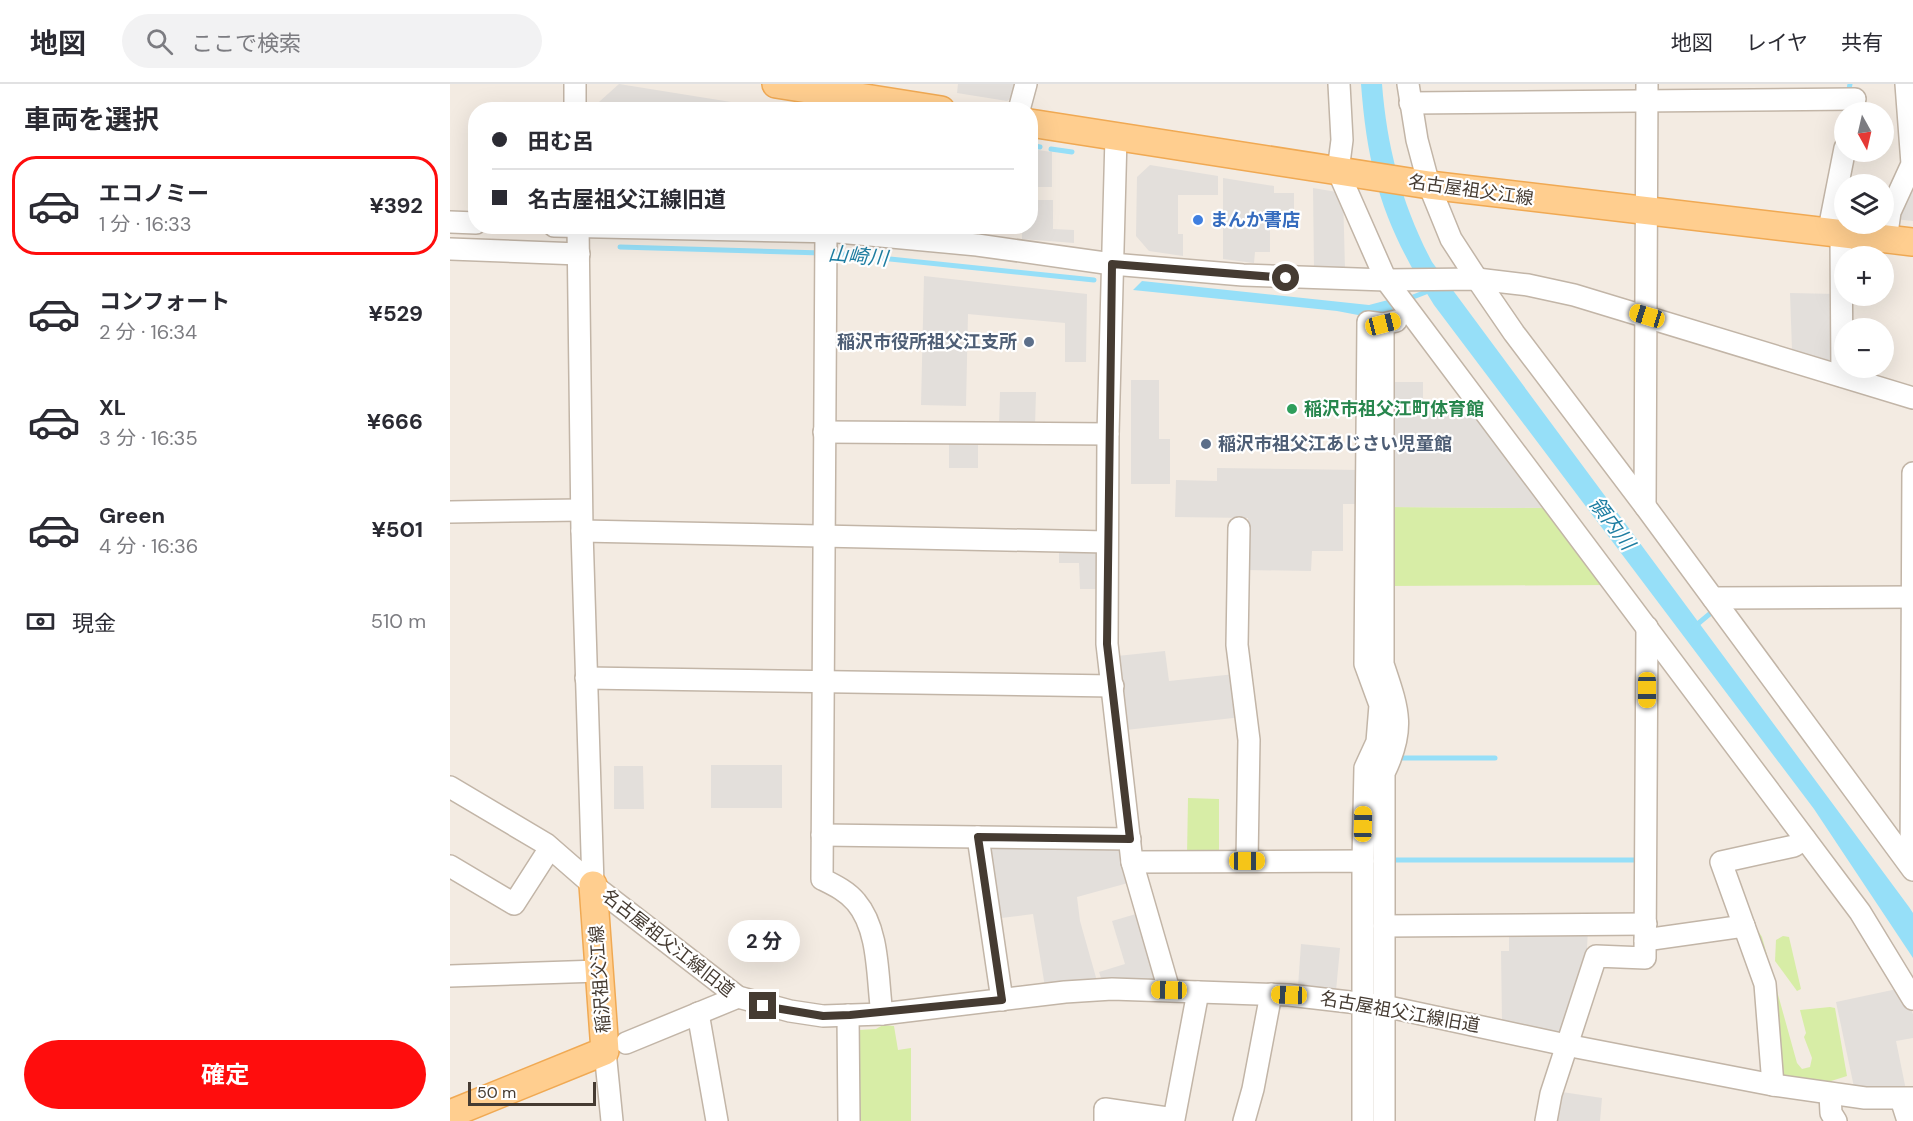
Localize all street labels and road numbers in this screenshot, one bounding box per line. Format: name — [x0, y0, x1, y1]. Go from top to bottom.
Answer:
street label: 名古屋祖父江線 — [1407, 169, 1535, 211]
street label: 名古屋祖父江線旧道 — [597, 884, 739, 1002]
street label: 稲沢祖父江線 — [584, 924, 616, 1034]
street label: 名古屋祖父江線旧道 — [1318, 986, 1482, 1038]

